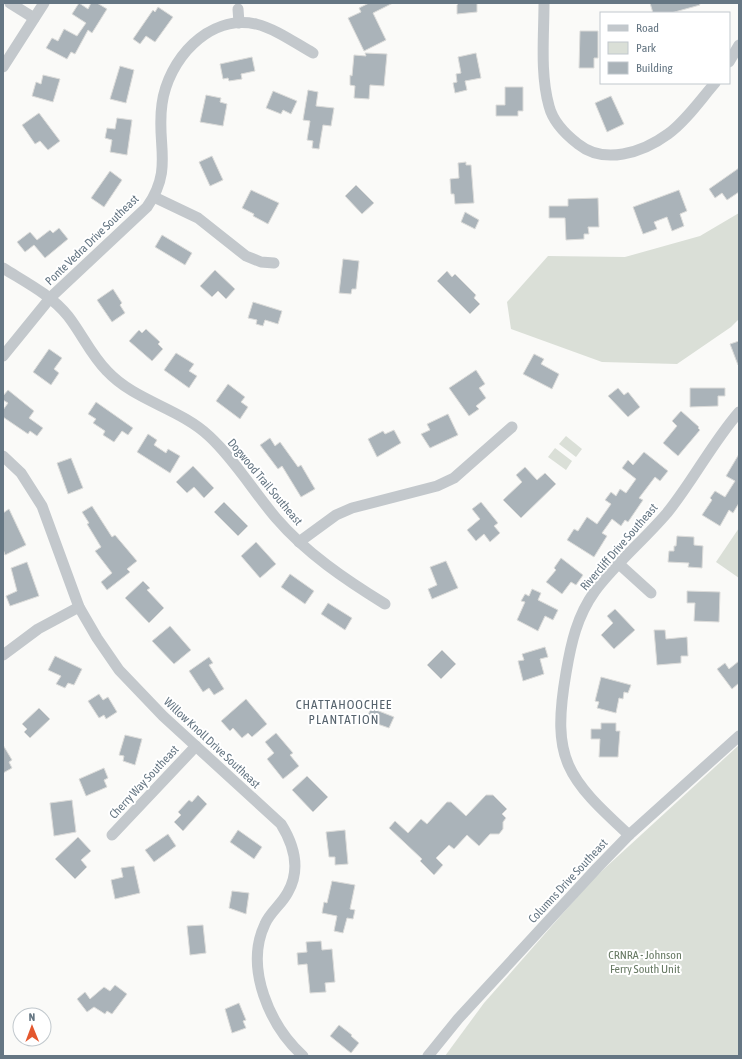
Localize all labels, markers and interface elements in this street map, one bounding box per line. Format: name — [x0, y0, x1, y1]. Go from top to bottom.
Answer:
legend — [600, 12, 730, 84]
text: Road — [636, 21, 659, 35]
text: Park — [636, 41, 657, 55]
text: Building — [636, 61, 674, 75]
street label: Ponte Vedra Drive Southeast — [42, 191, 142, 288]
street label: Dogwood Trail Southeast — [225, 436, 306, 529]
street label: Rivercliff Drive Southeast — [577, 500, 661, 593]
street label: Willow Knoll Drive Southeast — [161, 695, 264, 792]
district label: CHATTAHOOCHEE PLANTATION — [296, 697, 392, 727]
street label: Cherry Way Southeast — [106, 742, 182, 822]
street label: Columns Drive Southeast — [525, 836, 611, 926]
park label: CRNRA - Johnson Ferry South Unit — [608, 948, 682, 976]
north arrow — [12, 1007, 52, 1047]
text: N — [28, 1011, 35, 1023]

